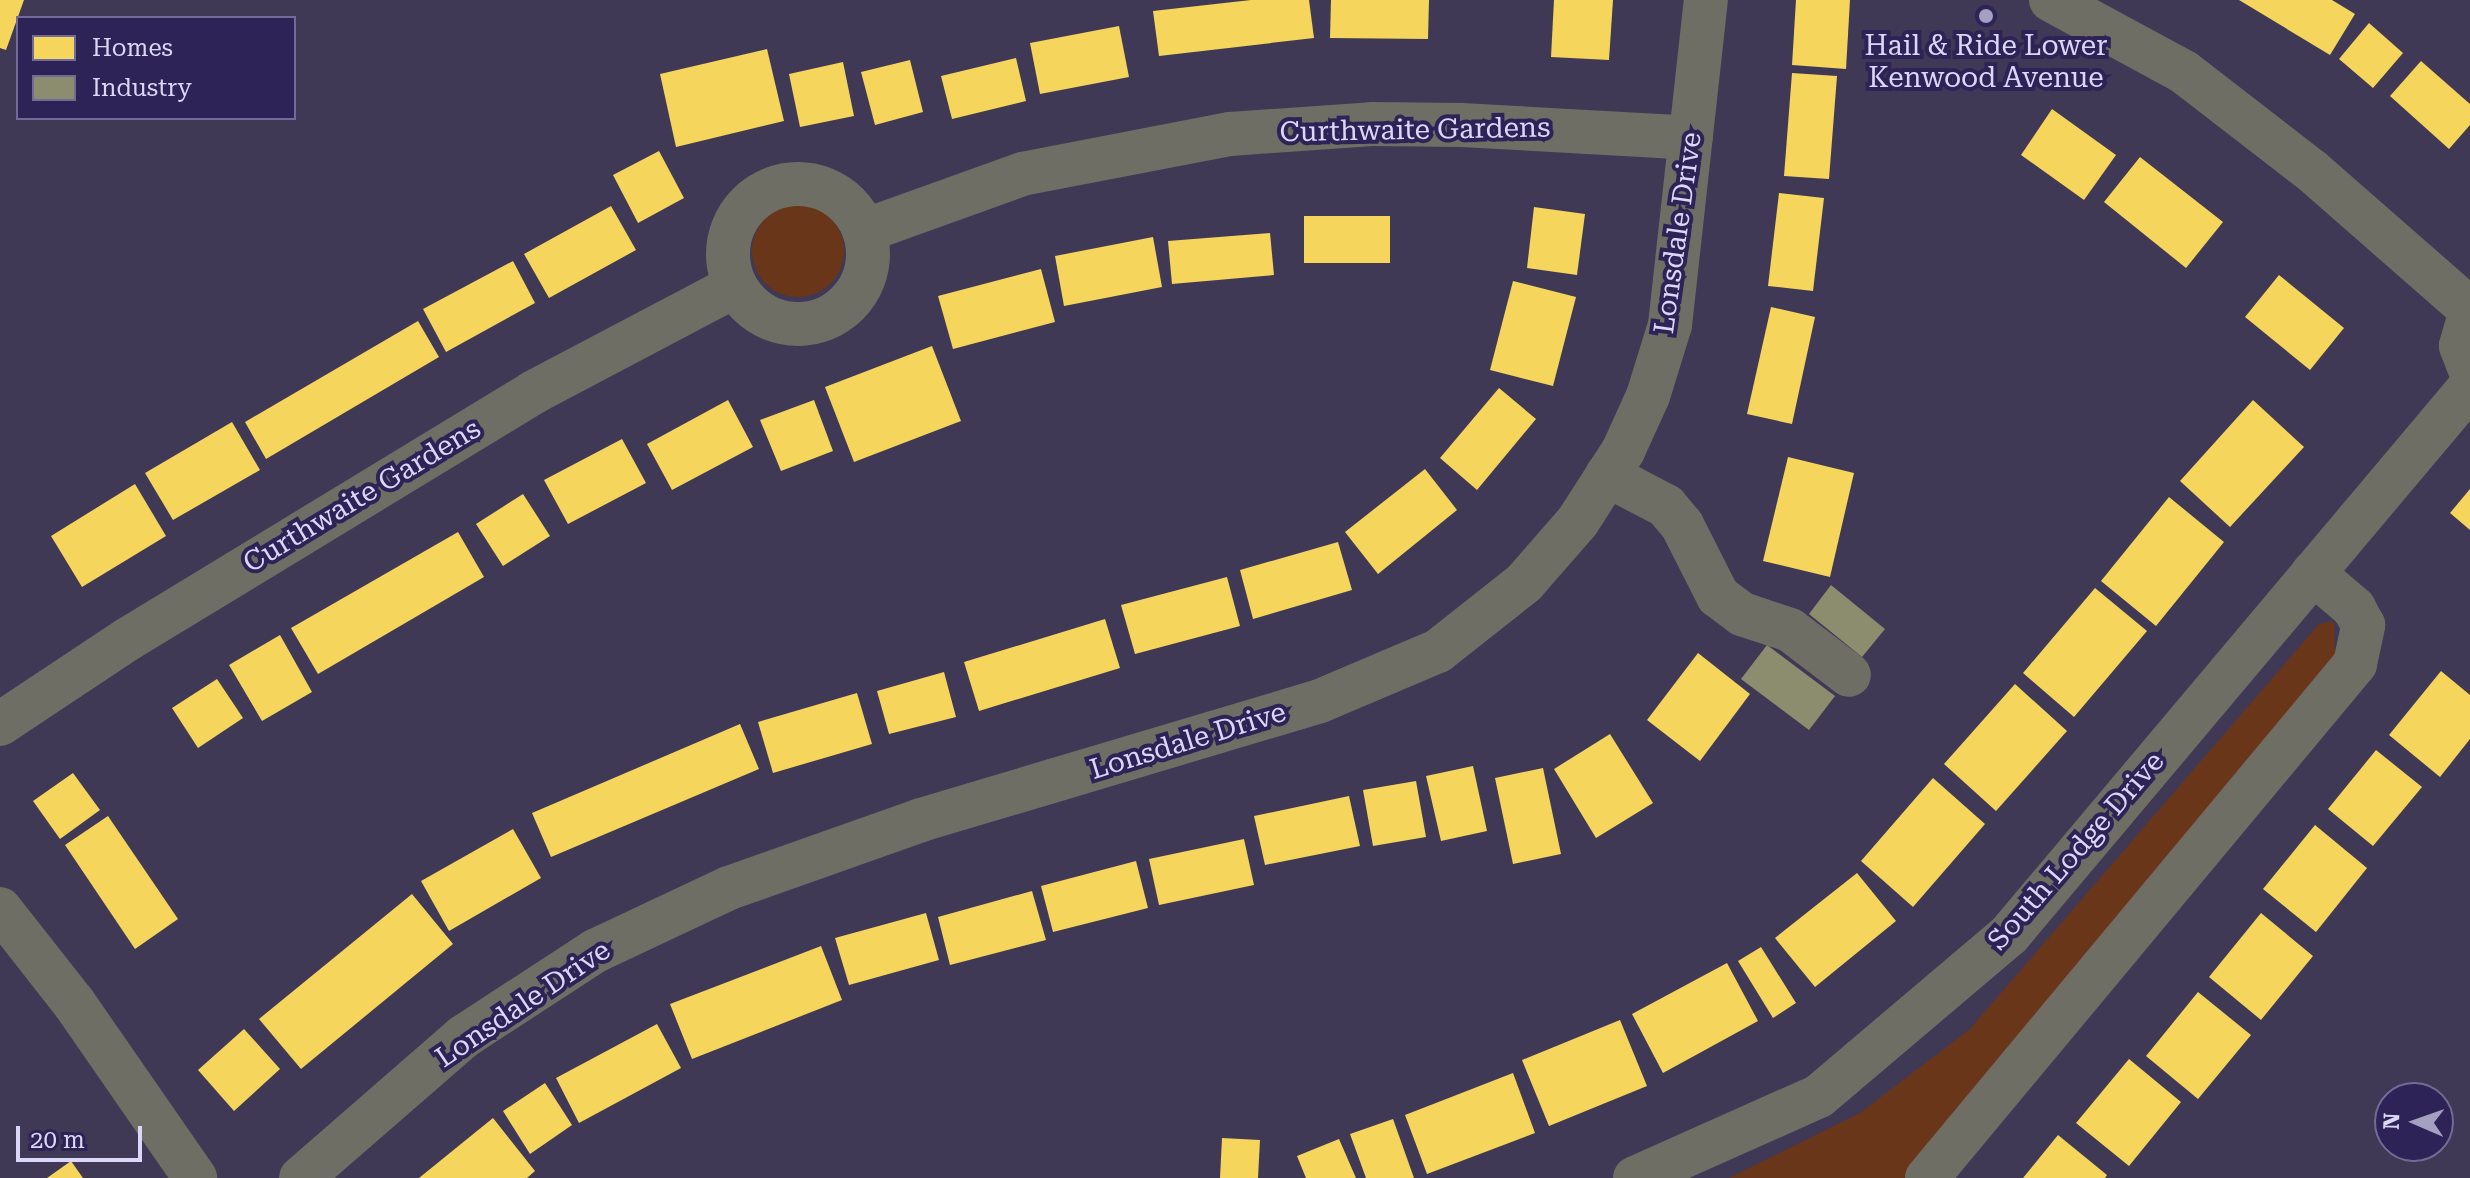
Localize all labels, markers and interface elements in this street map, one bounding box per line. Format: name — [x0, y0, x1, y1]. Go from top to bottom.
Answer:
marker: Hail & Ride Lower Kenwood Avenue — [1977, 7, 1995, 25]
legend — [16, 16, 296, 120]
place label: Hail & Ride Lower Kenwood Avenue — [1864, 29, 2108, 95]
text: Homes — [92, 34, 173, 62]
text: Industry — [92, 74, 192, 102]
street label: Curthwaite Gardens — [1279, 111, 1551, 149]
street label: Lonsdale Drive — [1647, 130, 1709, 336]
street label: Curthwaite Gardens — [237, 412, 487, 580]
street label: Lonsdale Drive — [1086, 695, 1290, 787]
street label: South Lodge Drive — [1981, 745, 2171, 957]
street label: Lonsdale Drive — [429, 933, 617, 1075]
north arrow — [2374, 1082, 2454, 1162]
scale bar — [20, 1110, 146, 1160]
text: N — [2379, 1112, 2404, 1130]
text: 20 m — [30, 1126, 85, 1154]

